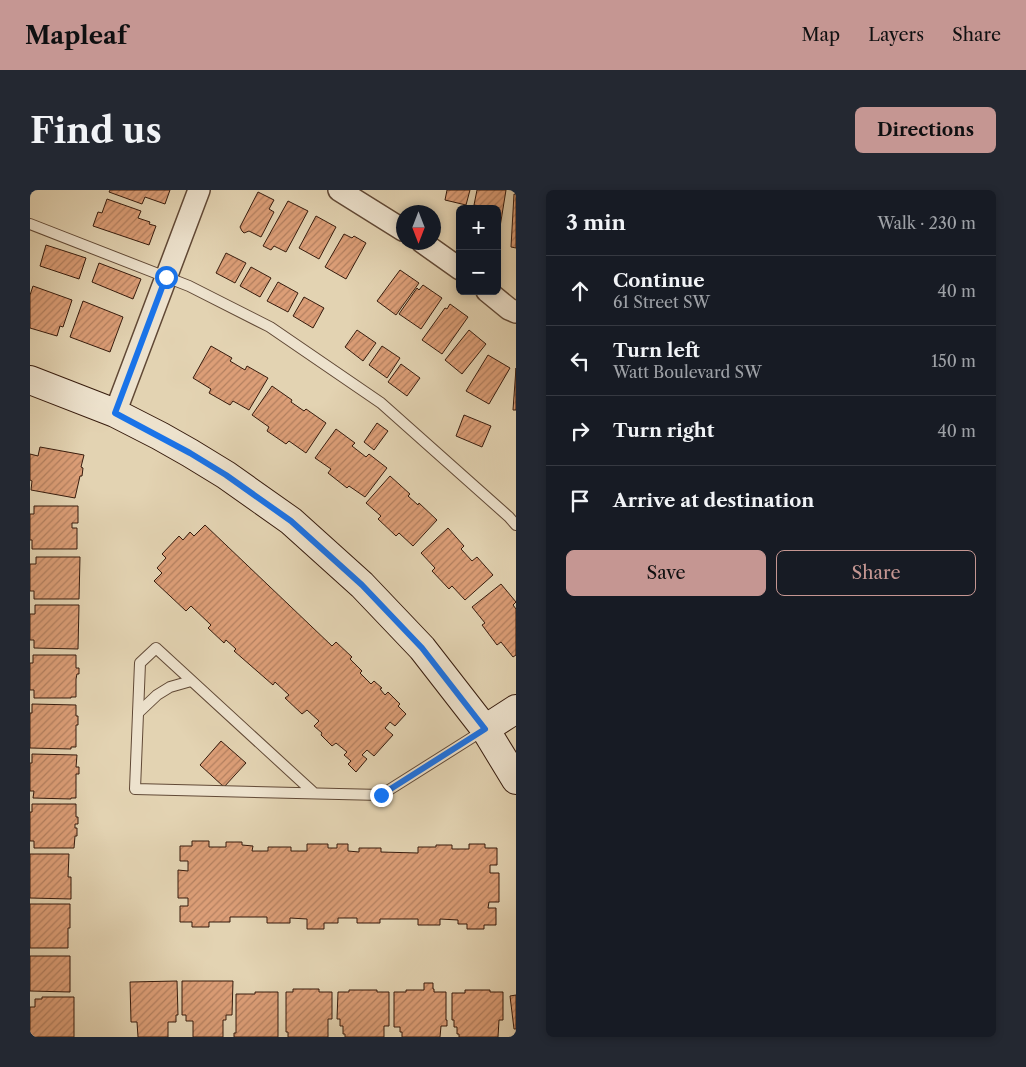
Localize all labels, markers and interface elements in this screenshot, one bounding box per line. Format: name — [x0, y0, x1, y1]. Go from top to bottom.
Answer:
text: Mapleaf — [25, 21, 127, 50]
text: Map — [802, 24, 840, 46]
text: Layers — [868, 24, 924, 46]
text: Share — [952, 24, 1001, 46]
button: Directions — [855, 107, 996, 153]
text: Find us — [30, 109, 162, 152]
north arrow — [396, 205, 441, 250]
map controls — [456, 205, 501, 295]
button: + — [456, 205, 501, 250]
text: 3 min — [566, 210, 626, 235]
text: Walk · 230 m — [877, 213, 976, 233]
button: − — [456, 250, 501, 295]
route start — [155, 266, 178, 289]
text: Continue — [613, 269, 705, 292]
icon: ahead — [566, 277, 594, 305]
text: 40 m — [937, 281, 976, 301]
text: 61 Street SW — [613, 292, 710, 312]
text: Turn left — [613, 339, 700, 362]
icon: left — [566, 347, 594, 375]
text: 150 m — [931, 351, 976, 371]
text: Watt Boulevard SW — [613, 362, 762, 382]
icon: right — [566, 417, 594, 445]
text: Turn right — [613, 419, 714, 442]
text: 40 m — [937, 421, 976, 441]
icon: arrive — [566, 487, 594, 515]
text: Arrive at destination — [613, 489, 814, 512]
button: Save — [566, 550, 766, 596]
button: Share — [776, 550, 976, 596]
route end — [370, 784, 393, 807]

